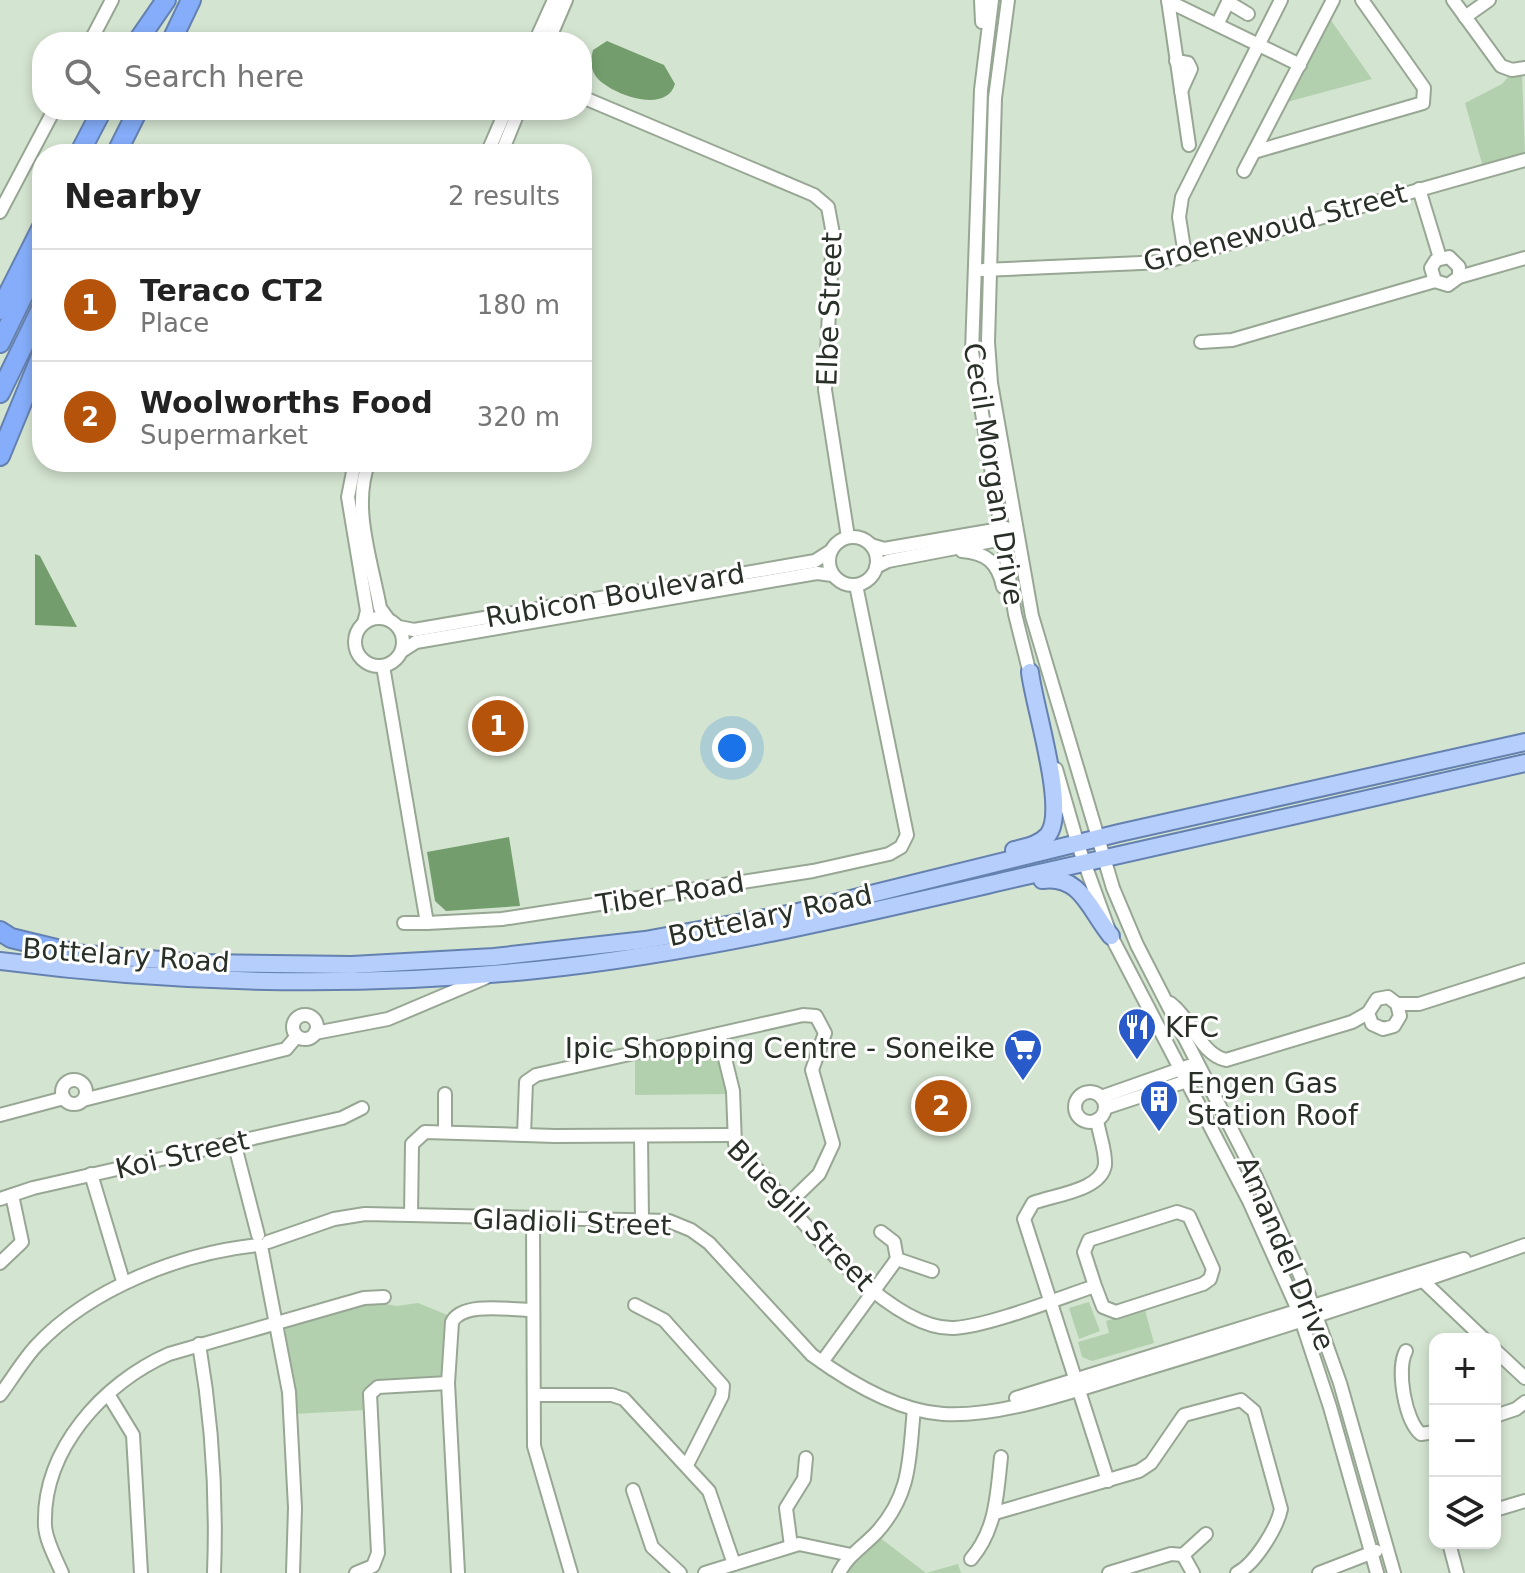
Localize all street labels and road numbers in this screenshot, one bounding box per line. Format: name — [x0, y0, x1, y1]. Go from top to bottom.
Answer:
street label: Groenewoud Street — [1140, 176, 1411, 279]
street label: Elbe Street — [810, 231, 849, 387]
street label: Cecil Morgan Drive — [956, 341, 1031, 608]
street label: Rubicon Boulevard — [483, 556, 747, 635]
street label: Tiber Road — [593, 865, 747, 922]
street label: Bottelary Road — [665, 878, 875, 953]
street label: Bottelary Road — [21, 932, 231, 979]
street label: Koi Street — [112, 1123, 252, 1186]
street label: Bluegill Street — [720, 1133, 881, 1298]
street label: Amandel Drive — [1230, 1151, 1341, 1355]
street label: Gladioli Street — [472, 1203, 672, 1242]

